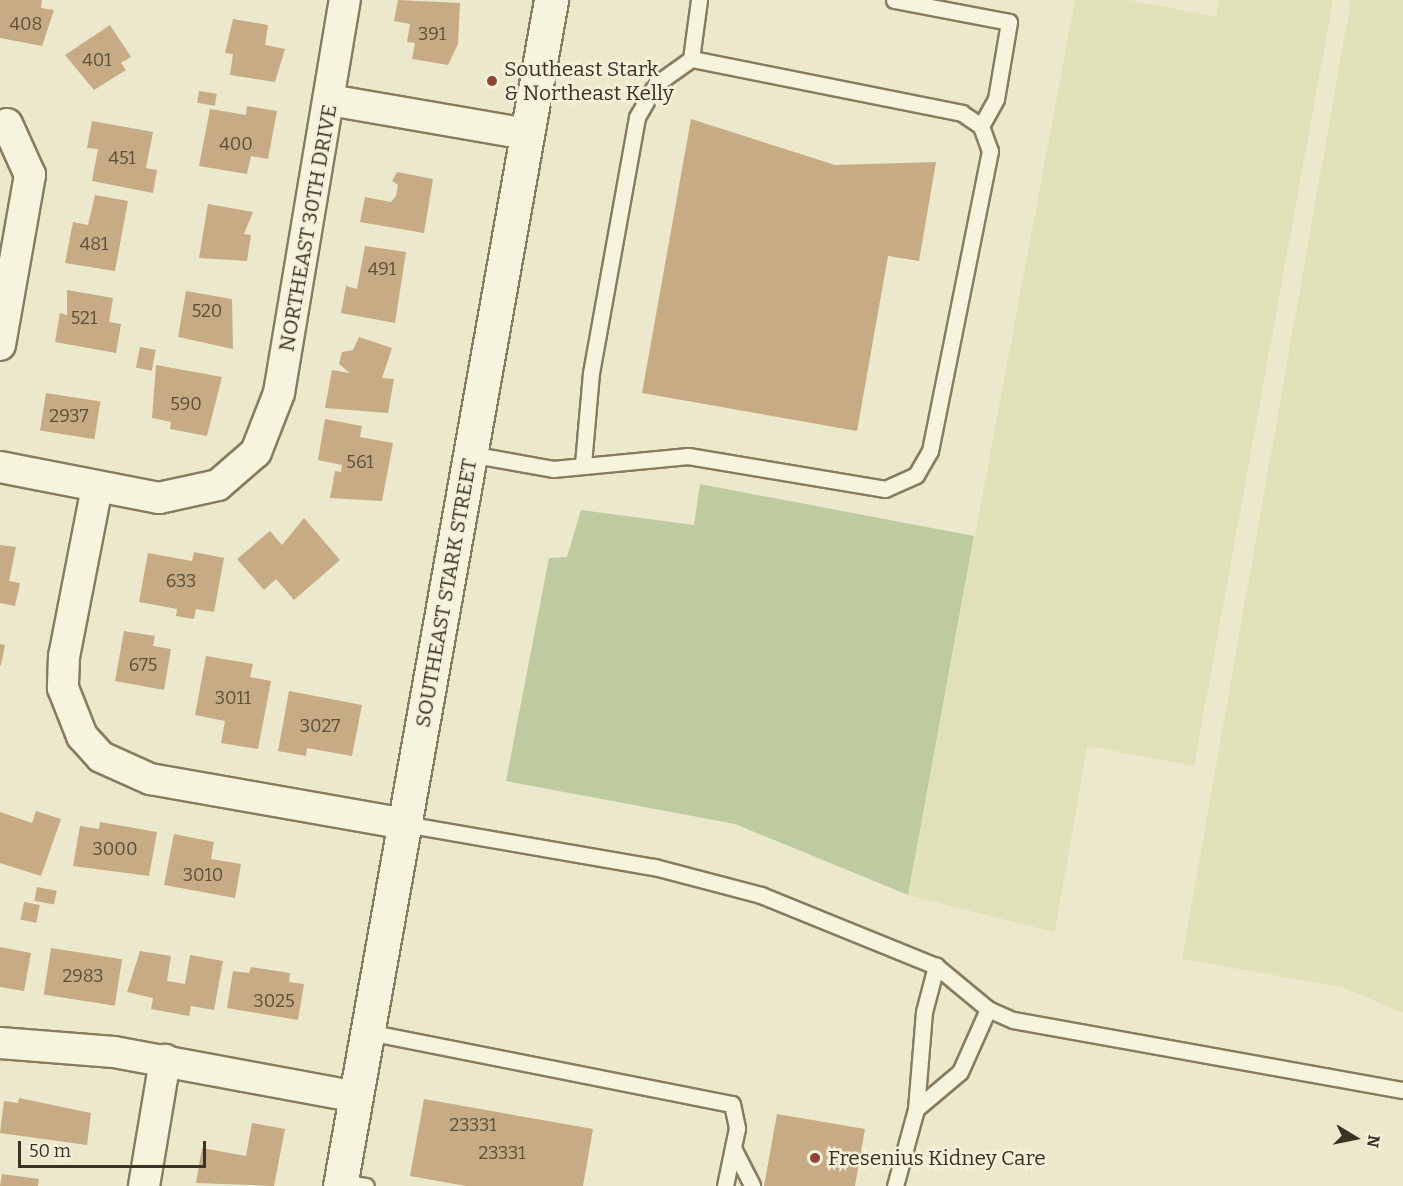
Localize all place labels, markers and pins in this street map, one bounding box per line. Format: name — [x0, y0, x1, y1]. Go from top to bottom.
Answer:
place label: Southeast Stark & Northeast Kelly — [504, 56, 674, 106]
marker: Southeast Stark & Northeast Kelly — [485, 74, 499, 88]
place label: Fresenius Kidney Care — [828, 1145, 1046, 1171]
marker: Fresenius Kidney Care — [806, 1149, 824, 1167]

